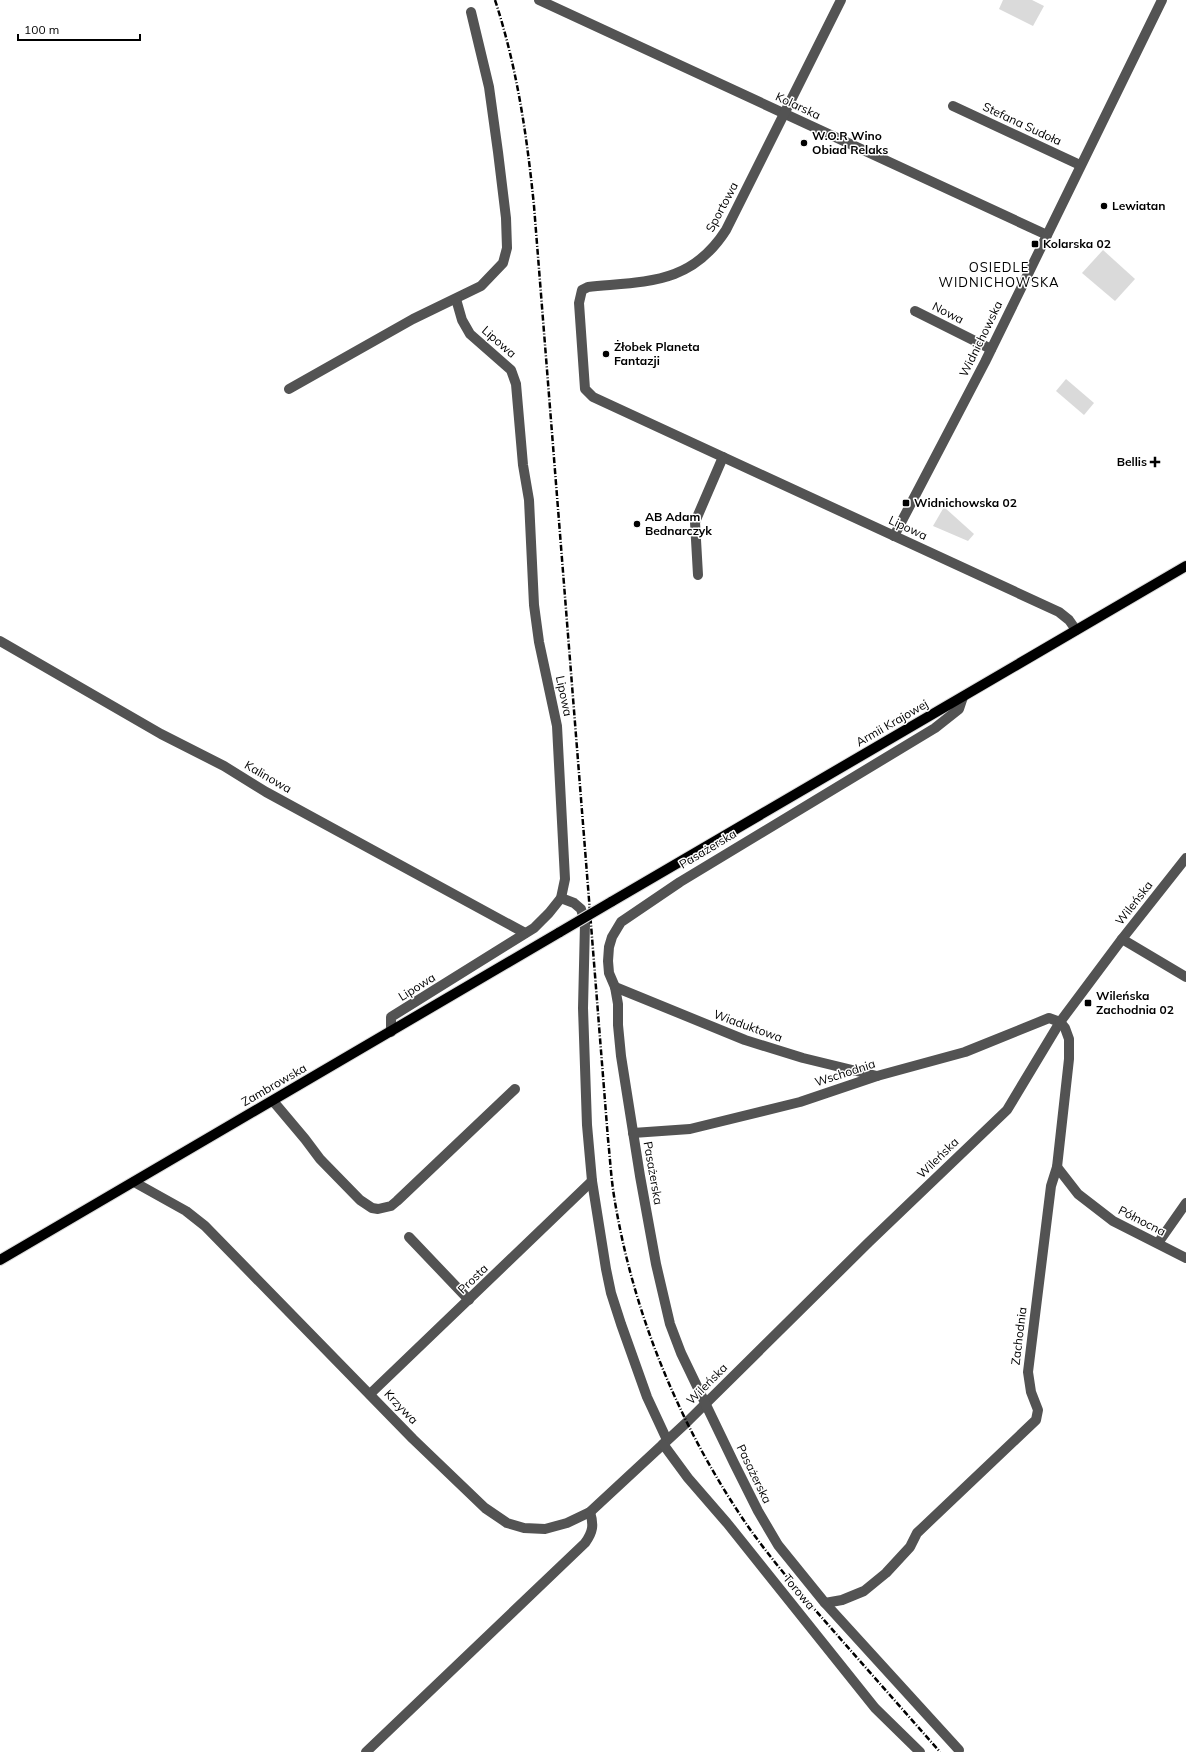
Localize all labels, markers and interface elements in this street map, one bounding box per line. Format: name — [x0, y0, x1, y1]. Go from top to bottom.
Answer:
scale bar — [18, 16, 140, 42]
text: 100 m — [24, 22, 59, 37]
street label: Kolarska — [773, 89, 823, 122]
street label: Stefana Sudoła — [980, 99, 1064, 148]
place label: W.O.R Wino Obiad Relaks — [812, 128, 888, 157]
marker: W.O.R Wino Obiad Relaks — [799, 138, 809, 148]
street label: Sportowa — [702, 179, 741, 234]
place label: Lewiatan — [1112, 198, 1166, 213]
marker: Lewiatan — [1099, 201, 1109, 211]
place label: Kolarska 02 — [1043, 236, 1111, 251]
marker: Kolarska 02 — [1030, 239, 1040, 249]
district label: OSIEDLE WIDNICHOWSKA — [938, 259, 1060, 290]
street label: Nowa — [930, 298, 966, 327]
street label: Widnichowska — [956, 298, 1005, 379]
street label: Lipowa — [479, 323, 520, 361]
place label: Żłobek Planeta Fantazji — [614, 339, 700, 368]
marker: Żłobek Planeta Fantazji — [601, 349, 611, 359]
place label: Bellis — [1117, 454, 1147, 469]
marker: Bellis — [1150, 457, 1160, 467]
place label: Widnichowska 02 — [914, 495, 1017, 510]
marker: Widnichowska 02 — [901, 498, 911, 508]
place label: AB Adam Bednarczyk — [645, 509, 712, 538]
street label: Lipowa — [887, 512, 930, 543]
marker: AB Adam Bednarczyk — [632, 519, 642, 529]
street label: Lipowa — [553, 674, 576, 717]
street label: Armii Krajowej — [853, 696, 931, 749]
street label: Kalinowa — [242, 757, 294, 796]
street label: Pasażerska — [676, 826, 739, 872]
street label: Wileńska — [1112, 878, 1155, 928]
street label: Lipowa — [395, 969, 438, 1004]
place label: Wileńska Zachodnia 02 — [1096, 988, 1174, 1017]
marker: Wileńska Zachodnia 02 — [1083, 998, 1093, 1008]
street label: Wiaduktowa — [712, 1006, 785, 1045]
street label: Wschodnia — [813, 1056, 877, 1089]
street label: Zambrowska — [239, 1060, 309, 1109]
street label: Wileńska — [914, 1134, 962, 1181]
street label: Pasażerska — [641, 1140, 666, 1206]
street label: Północna — [1116, 1202, 1168, 1239]
street label: Prosta — [454, 1261, 491, 1297]
street label: Zachodnia — [1008, 1306, 1030, 1366]
street label: Wileńska — [683, 1360, 730, 1407]
street label: Krzywa — [381, 1386, 421, 1427]
street label: Pasażerska — [734, 1442, 775, 1506]
street label: Torowa — [780, 1571, 819, 1612]

